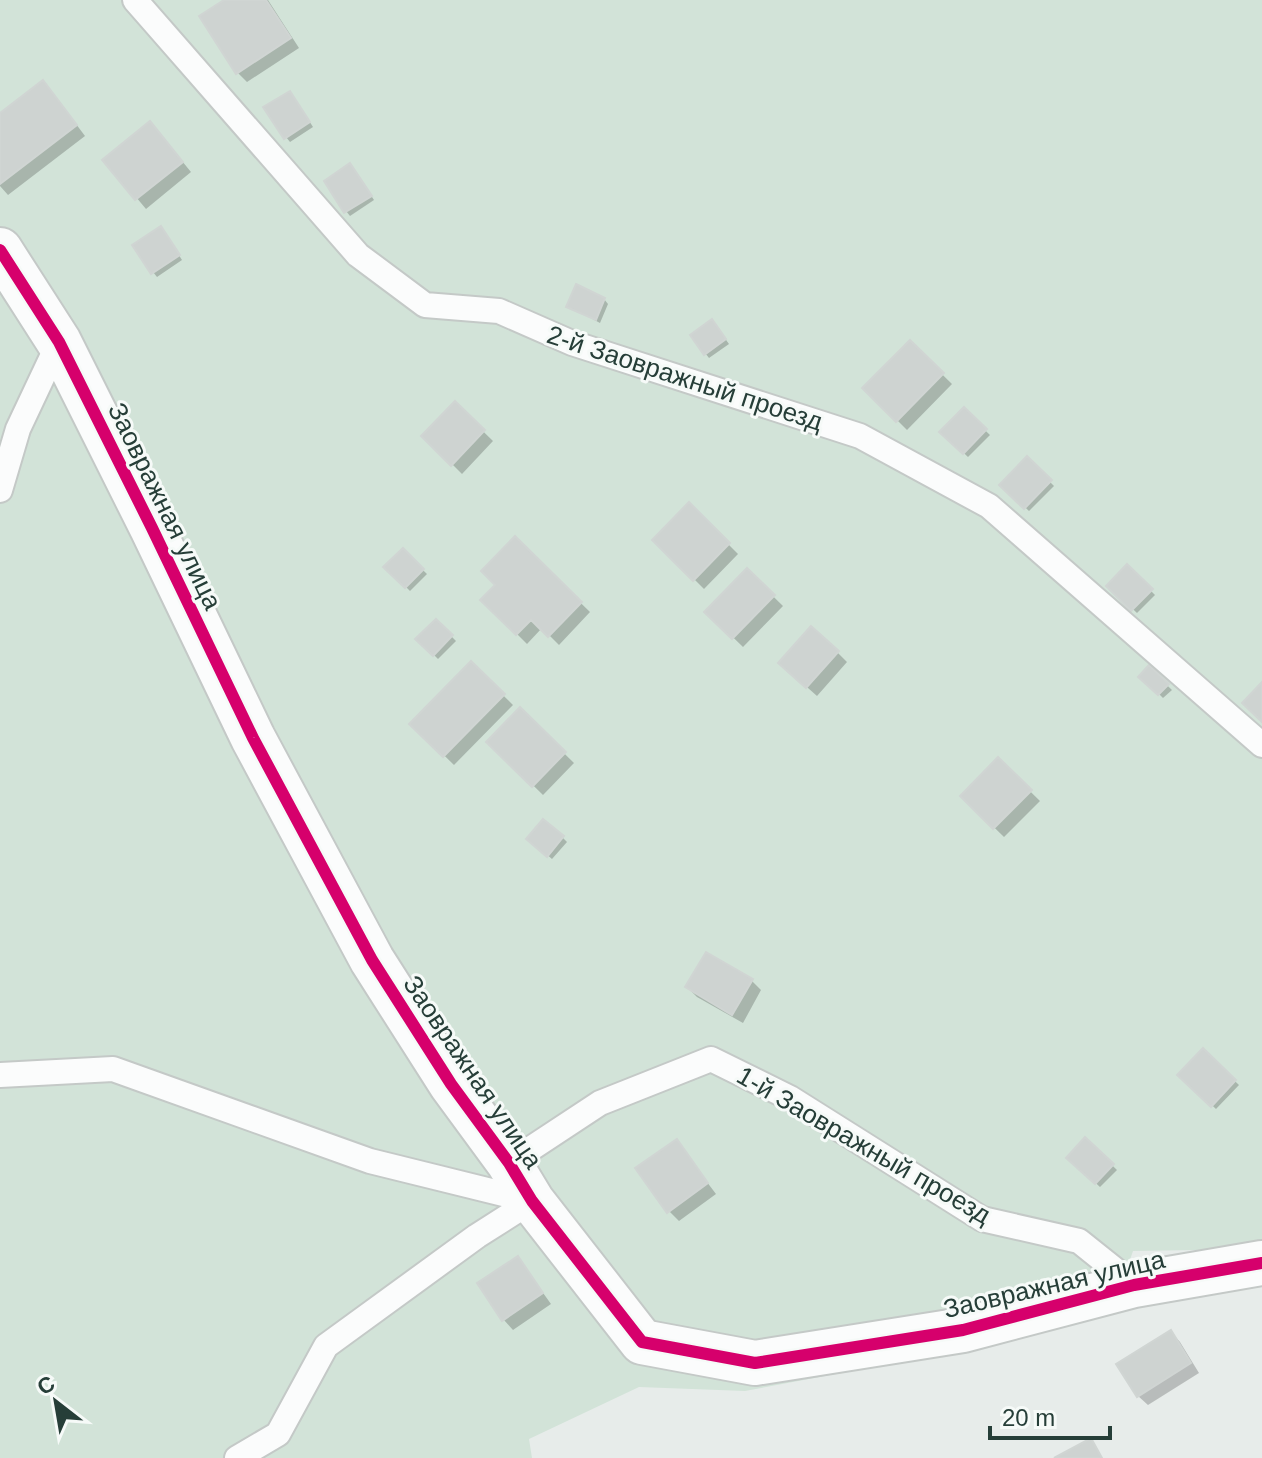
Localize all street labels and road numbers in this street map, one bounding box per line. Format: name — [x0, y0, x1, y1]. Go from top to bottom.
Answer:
street label: 2-й Заовражный проезд — [543, 319, 827, 437]
street label: Заовражная улица — [102, 398, 228, 615]
street label: Заовражная улица — [397, 970, 549, 1175]
street label: 1-й Заовражный проезд — [732, 1060, 996, 1230]
street label: Заовражная улица — [940, 1244, 1168, 1324]

